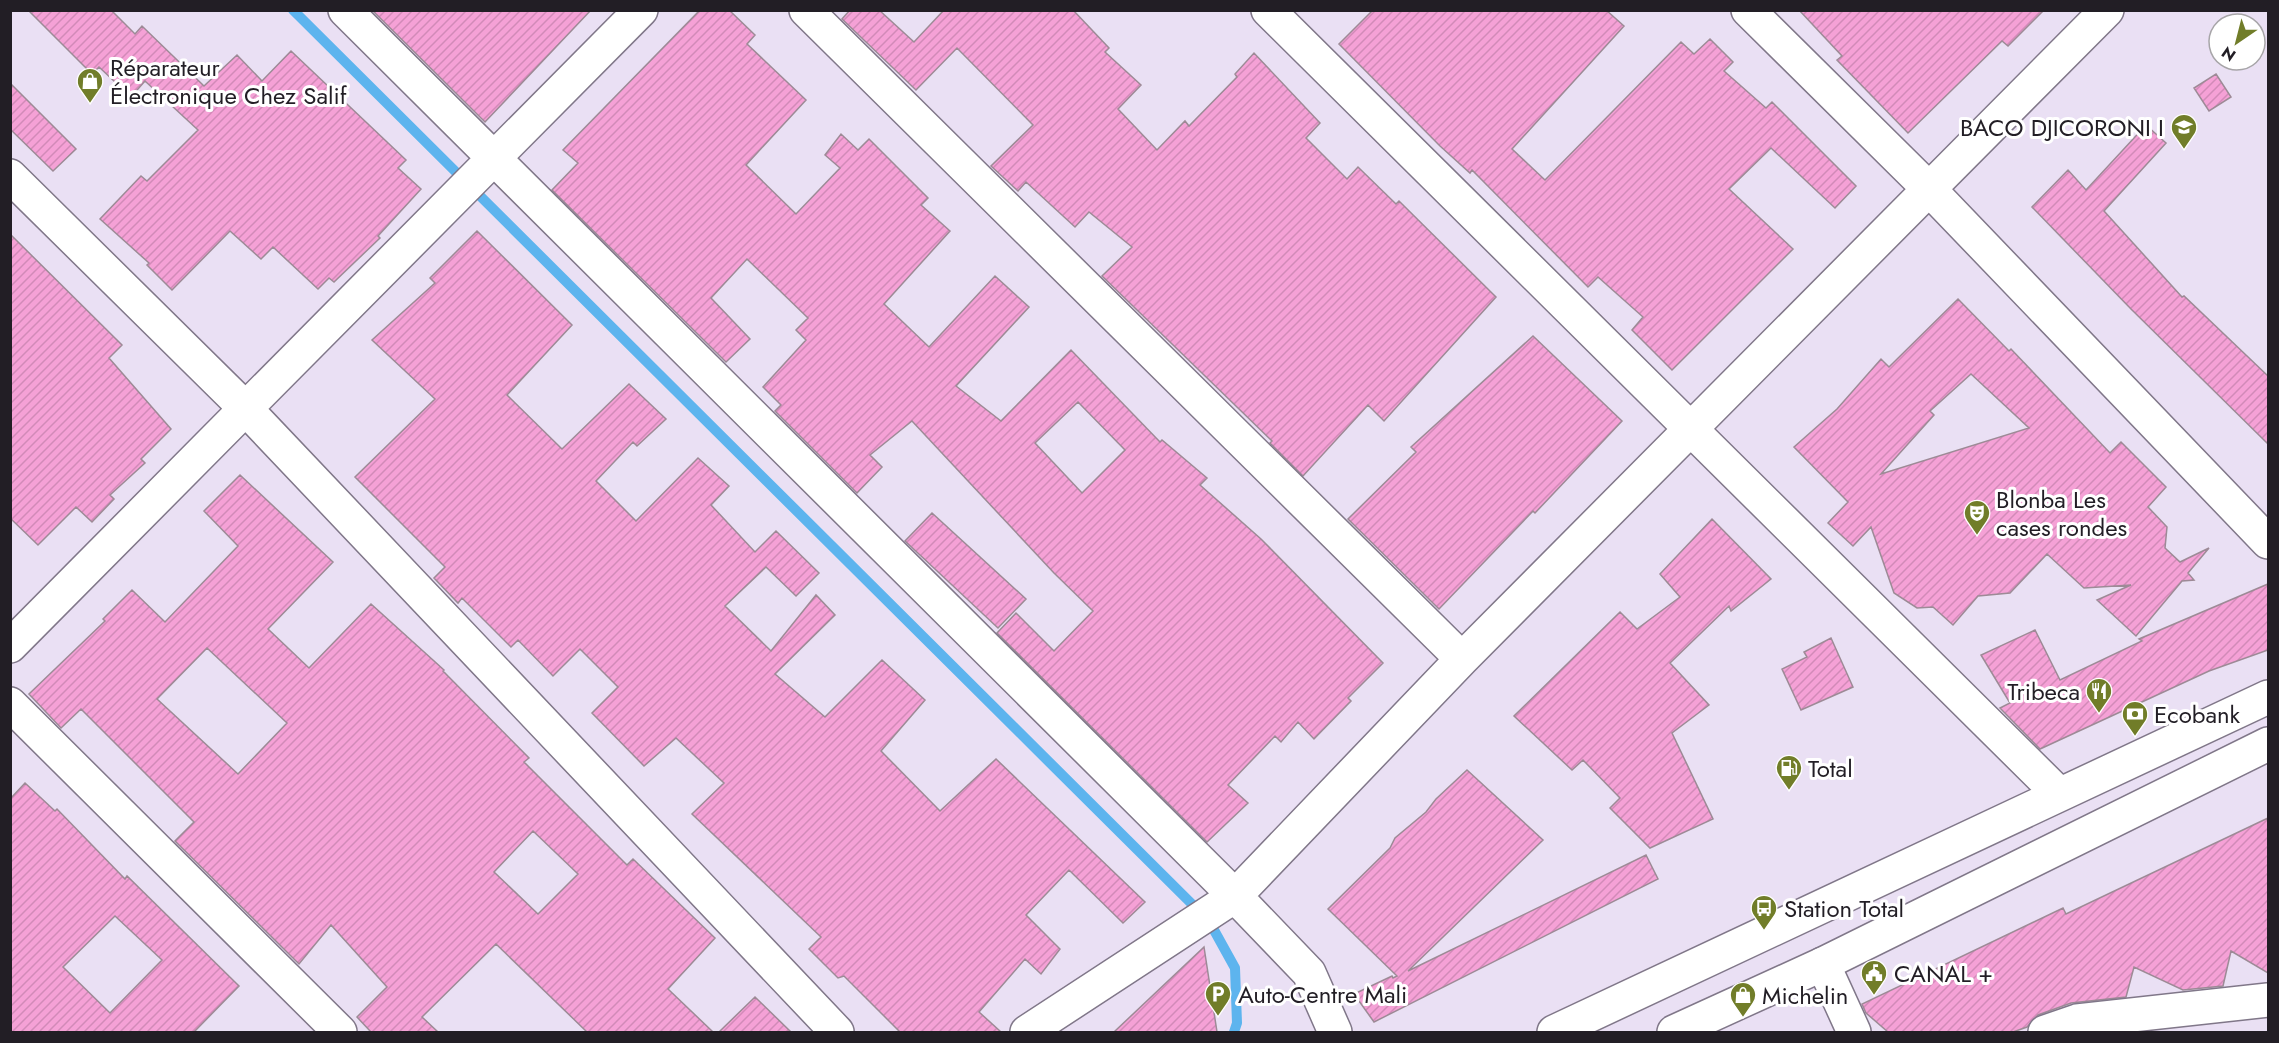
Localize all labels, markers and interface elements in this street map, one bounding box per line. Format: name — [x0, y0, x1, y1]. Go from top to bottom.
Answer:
north arrow — [2207, 12, 2267, 72]
text: N — [2217, 41, 2240, 67]
place label: Réparateur Électronique Chez Salif — [110, 50, 348, 113]
shop icon: Réparateur Électronique Chez Salif — [75, 66, 105, 104]
place label: BACO DJICORONI I — [1960, 110, 2164, 145]
school or university icon: BACO DJICORONI I — [2169, 112, 2199, 150]
place label: Blonba Les cases rondes — [1996, 482, 2127, 545]
theatre icon: Blonba Les cases rondes — [1962, 498, 1992, 536]
place label: Tribeca — [2007, 674, 2080, 709]
restaurant icon: Tribeca — [2084, 676, 2114, 714]
place label: Ecobank — [2154, 697, 2241, 732]
bank icon: Ecobank — [2120, 699, 2150, 737]
place label: Total — [1808, 751, 1853, 786]
fuel station icon: Total — [1774, 753, 1804, 791]
place label: Station Total — [1784, 891, 1904, 926]
bus stop icon: Station Total — [1749, 893, 1779, 931]
place label: CANAL + — [1894, 956, 1993, 991]
public building icon: CANAL + — [1859, 958, 1889, 996]
place label: Auto-Centre Mali — [1238, 977, 1407, 1012]
place label: Michelin — [1762, 978, 1848, 1013]
parking icon: Auto-Centre Mali — [1203, 979, 1233, 1017]
shop icon: Michelin — [1728, 980, 1758, 1018]

